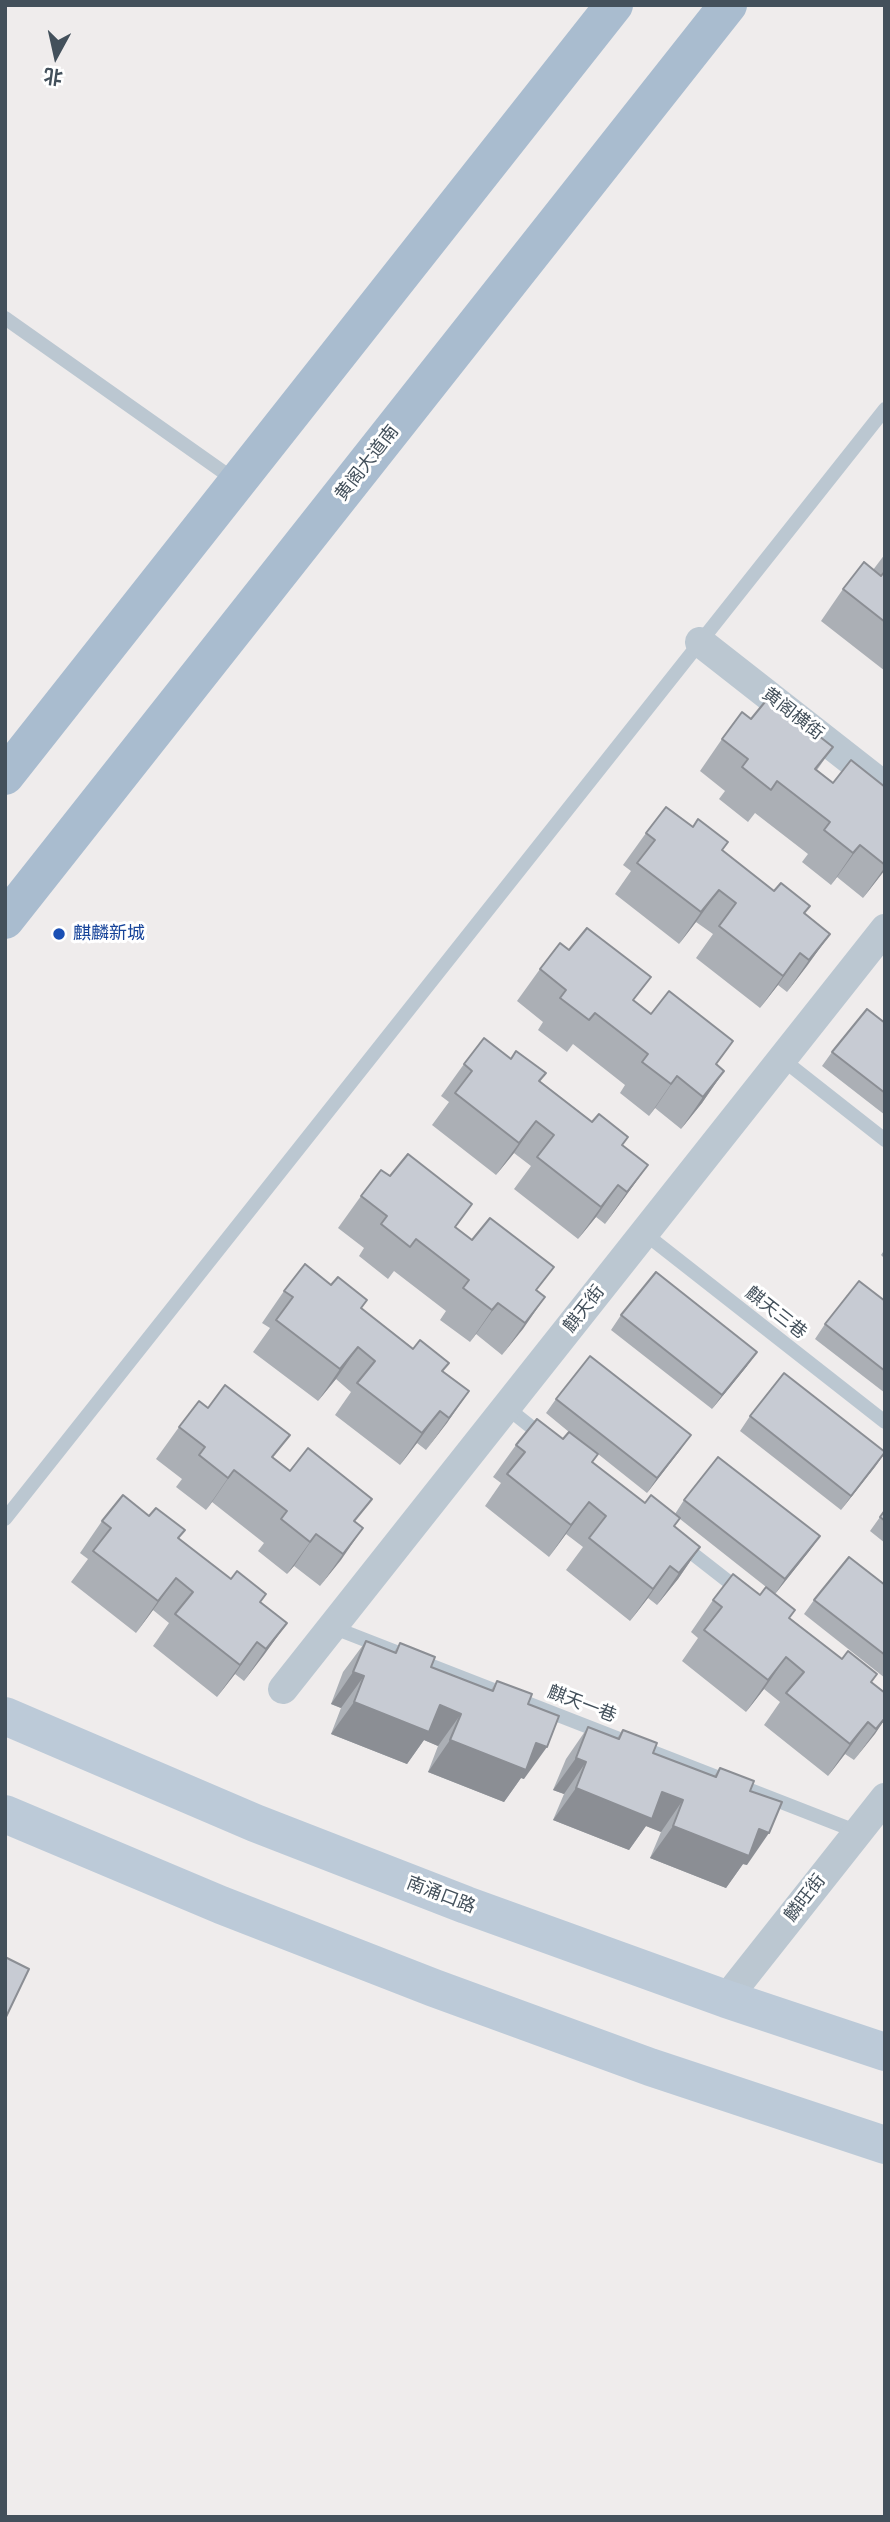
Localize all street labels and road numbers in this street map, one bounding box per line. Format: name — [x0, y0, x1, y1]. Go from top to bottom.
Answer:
street label: 黄阁大道南 — [331, 421, 403, 505]
street label: 黄阁横街 — [758, 683, 828, 745]
street label: 麒天街 — [559, 1281, 609, 1337]
street label: 麒天三巷 — [741, 1282, 811, 1344]
street label: 麒天一巷 — [545, 1681, 619, 1727]
street label: 麟旺街 — [780, 1870, 830, 1926]
street label: 南涌口路 — [404, 1872, 478, 1918]

